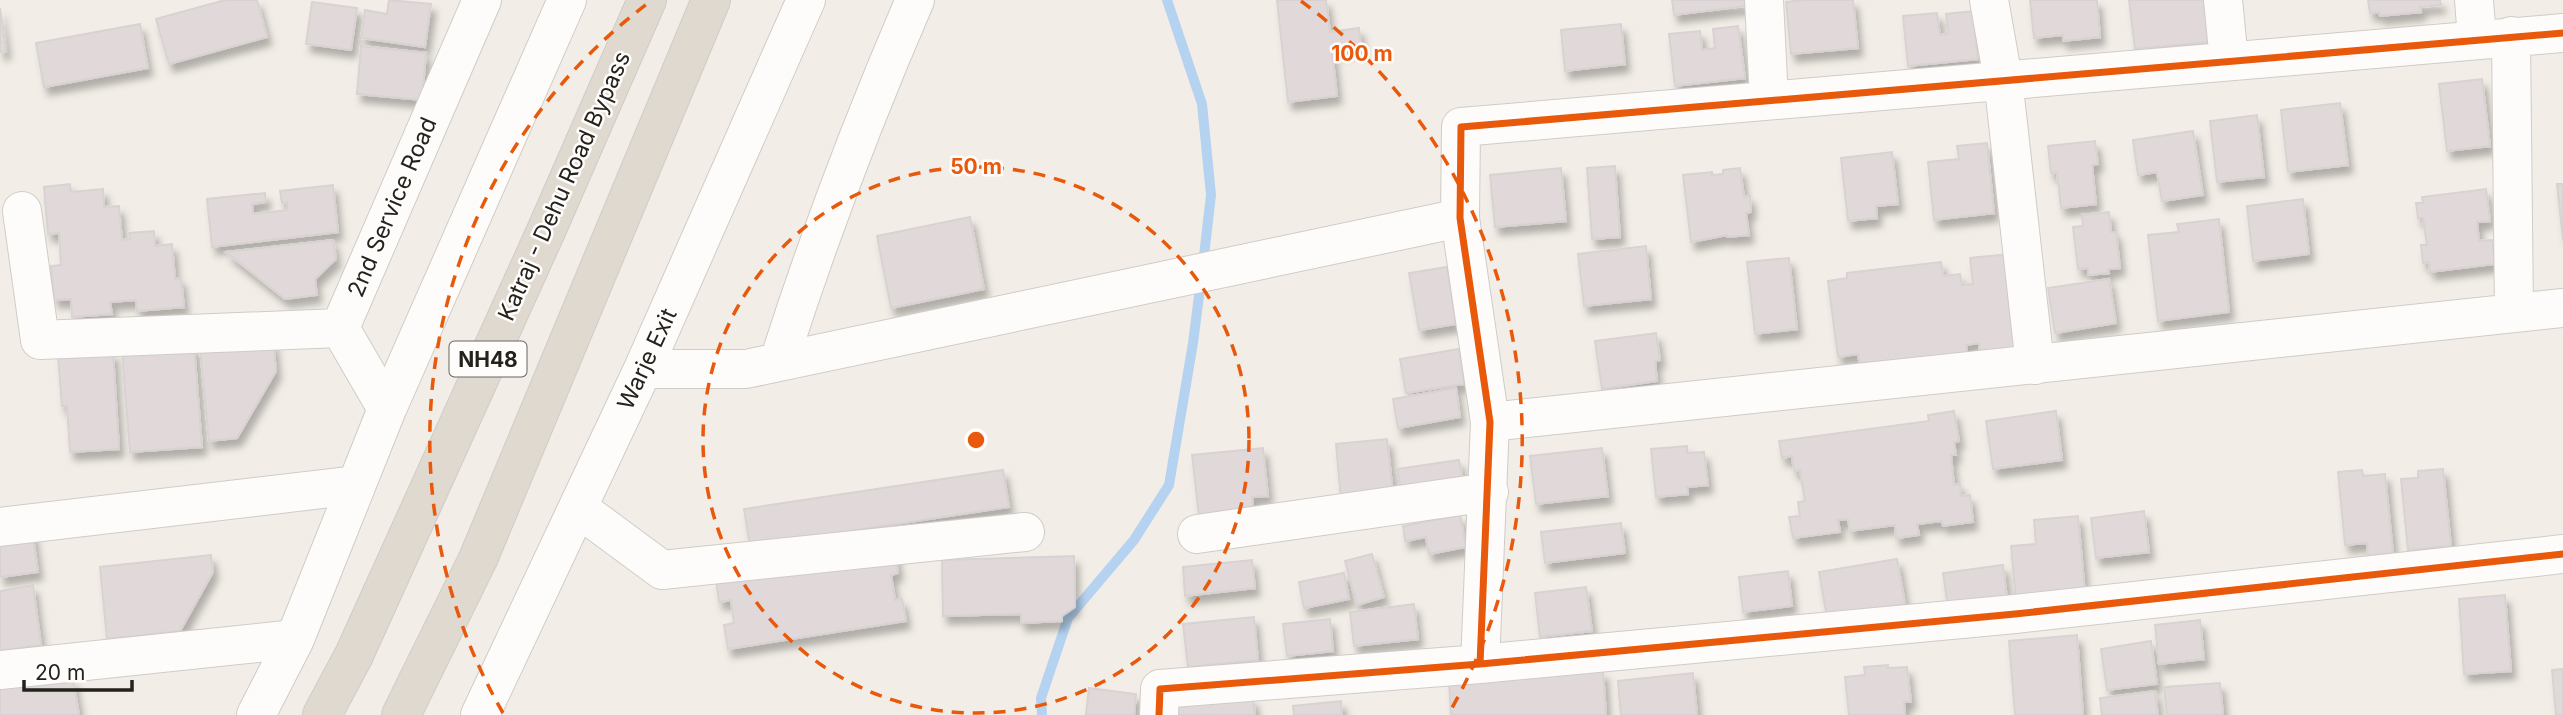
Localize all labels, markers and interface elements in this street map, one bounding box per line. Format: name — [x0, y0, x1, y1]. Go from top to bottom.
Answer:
text: 100 m — [1331, 41, 1393, 66]
street label: Katraj - Dehu Road Bypass — [492, 47, 636, 325]
street label: 2nd Service Road — [342, 113, 442, 301]
text: 50 m — [950, 154, 1002, 179]
street label: Warje Exit — [611, 304, 683, 414]
road number: NH48 — [449, 342, 526, 376]
centre of rings — [964, 428, 988, 452]
scale bar — [24, 648, 133, 692]
text: 20 m — [35, 660, 85, 685]

